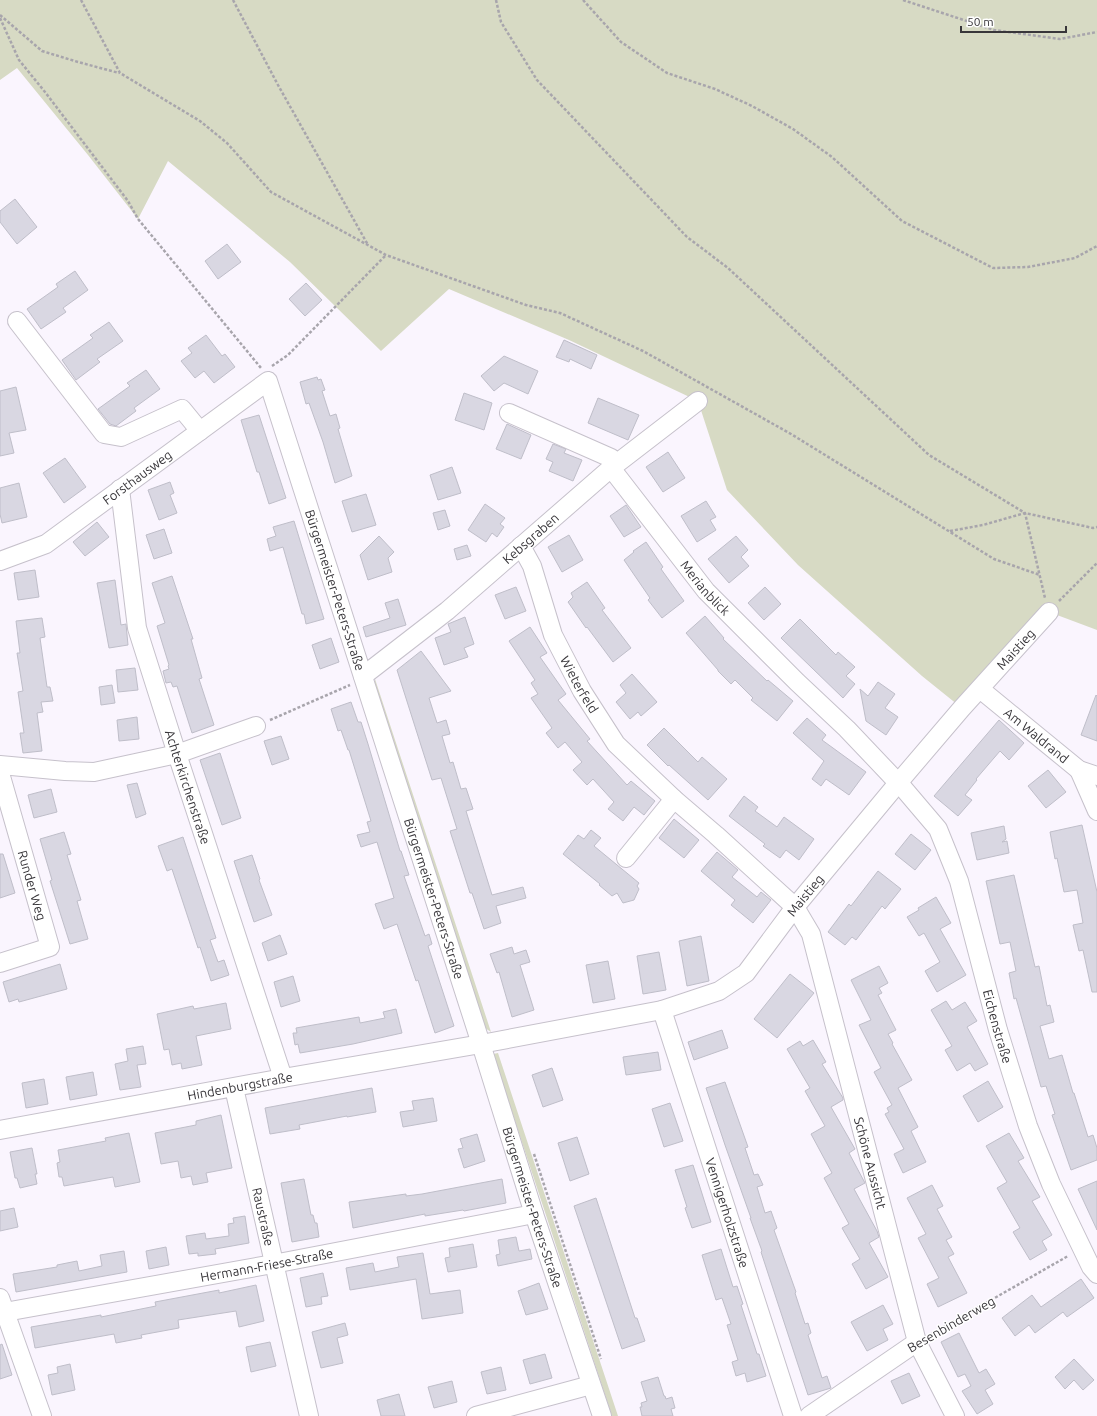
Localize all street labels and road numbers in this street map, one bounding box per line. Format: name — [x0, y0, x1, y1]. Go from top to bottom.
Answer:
street label: Forsthausweg — [100, 447, 174, 507]
street label: Bürgermeister-Peters-Straße — [303, 508, 368, 672]
street label: Kebsgraben — [500, 510, 561, 566]
street label: Merianblick — [678, 558, 733, 618]
street label: Maistieg — [994, 626, 1037, 672]
street label: Wieterfeld — [558, 654, 601, 715]
street label: Am Waldrand — [1002, 705, 1071, 766]
street label: Achterkirchenstraße — [163, 728, 213, 846]
street label: Bürgermeister-Peters-Straße — [402, 816, 467, 981]
street label: Runder Weg — [16, 849, 49, 922]
street label: Maistieg — [784, 871, 826, 919]
street label: Eichenstraße — [981, 988, 1015, 1065]
street label: Hindenburgstraße — [186, 1069, 294, 1102]
street label: Schöne Aussicht — [852, 1115, 889, 1210]
street label: Bürgermeister-Peters-Straße — [500, 1125, 565, 1289]
street label: Vennigerholzstraße — [703, 1156, 752, 1269]
street label: Raustraße — [250, 1186, 277, 1247]
street label: Hermann-Friese-Straße — [199, 1246, 334, 1284]
street label: Besenbinderweg — [905, 1293, 997, 1355]

